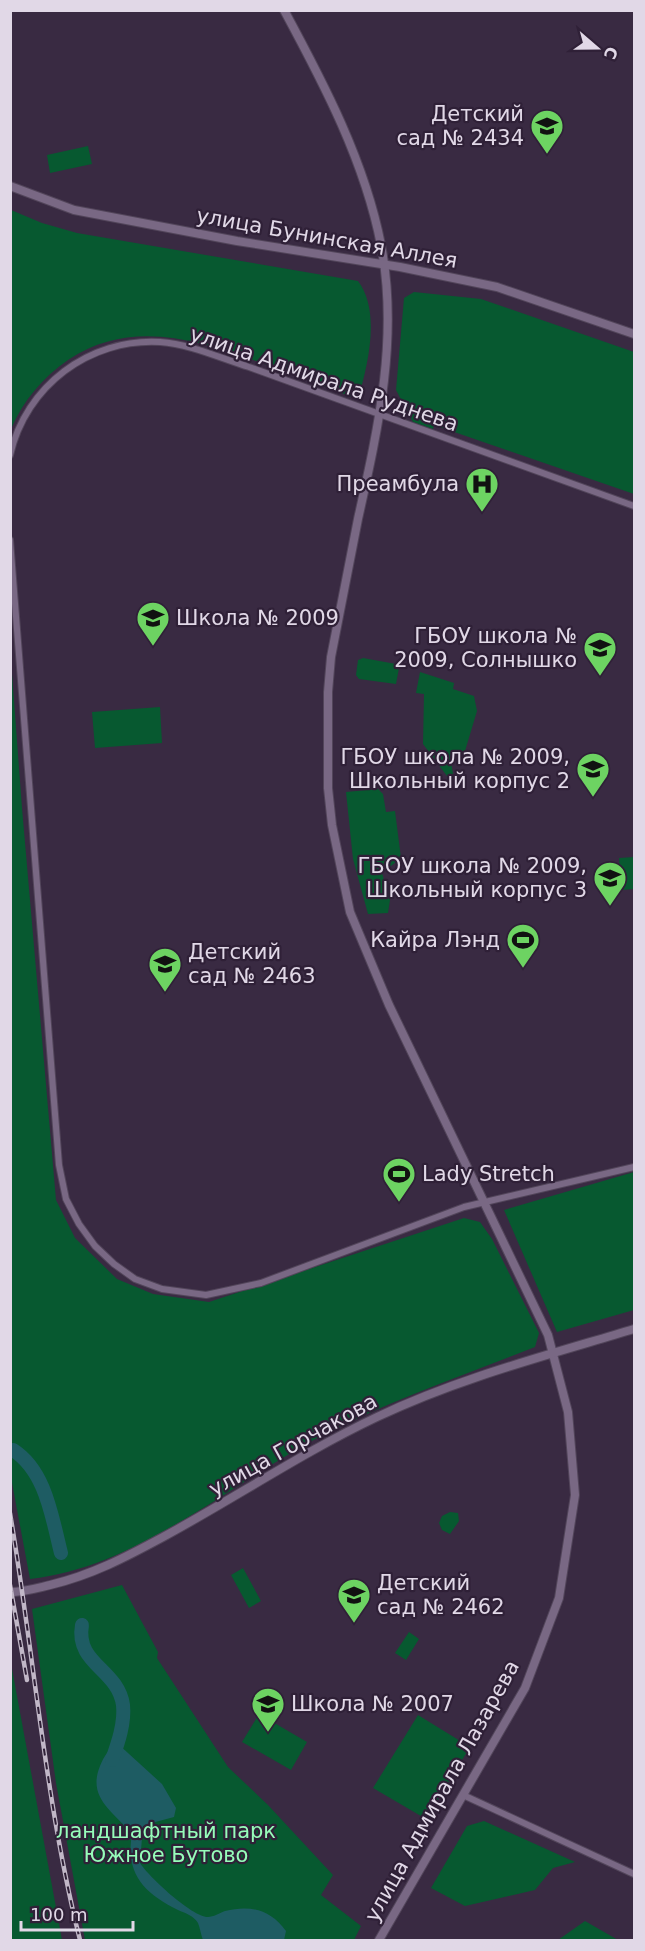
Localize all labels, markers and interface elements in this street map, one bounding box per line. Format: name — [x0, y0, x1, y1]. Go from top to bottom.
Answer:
north arrow — [567, 18, 627, 78]
text: С — [600, 44, 622, 62]
place label: Детский сад № 2434 — [396, 102, 524, 150]
school or university icon: Детский сад № 2434 — [529, 108, 565, 155]
street label: улица Бунинская Аллея — [195, 203, 459, 273]
street label: улица Адмирала Руднева — [187, 322, 461, 436]
hospital icon: Преамбула — [464, 466, 500, 513]
place label: Преамбула — [337, 472, 459, 496]
school or university icon: Школа № 2009 — [135, 600, 171, 647]
place label: Школа № 2009 — [176, 606, 339, 630]
place label: ГБОУ школа № 2009, Солнышко — [394, 624, 577, 672]
school or university icon: ГБОУ школа № 2009, Солнышко — [582, 630, 618, 677]
place label: ГБОУ школа № 2009, Школьный корпус 2 — [340, 745, 570, 793]
school or university icon: ГБОУ школа № 2009, Школьный корпус 2 — [575, 751, 611, 798]
place label: ГБОУ школа № 2009, Школьный корпус 3 — [357, 854, 587, 902]
school or university icon: ГБОУ школа № 2009, Школьный корпус 3 — [592, 860, 628, 907]
sports icon: Кайра Лэнд — [505, 922, 541, 969]
place label: Кайра Лэнд — [370, 928, 500, 952]
place label: Детский сад № 2463 — [188, 940, 316, 988]
school or university icon: Детский сад № 2463 — [147, 946, 183, 993]
sports icon: Lady Stretch — [381, 1156, 417, 1203]
place label: Lady Stretch — [422, 1162, 555, 1186]
street label: улица Горчакова — [205, 1389, 381, 1501]
place label: Детский сад № 2462 — [377, 1571, 505, 1619]
school or university icon: Детский сад № 2462 — [336, 1577, 372, 1624]
street label: улица Адмирала Лазарева — [360, 1656, 524, 1926]
school or university icon: Школа № 2007 — [250, 1686, 286, 1733]
place label: Школа № 2007 — [291, 1692, 454, 1716]
park label: ландшафтный парк Южное Бутово — [56, 1819, 276, 1867]
scale bar — [21, 1894, 134, 1932]
text: 100 m — [30, 1904, 88, 1925]

